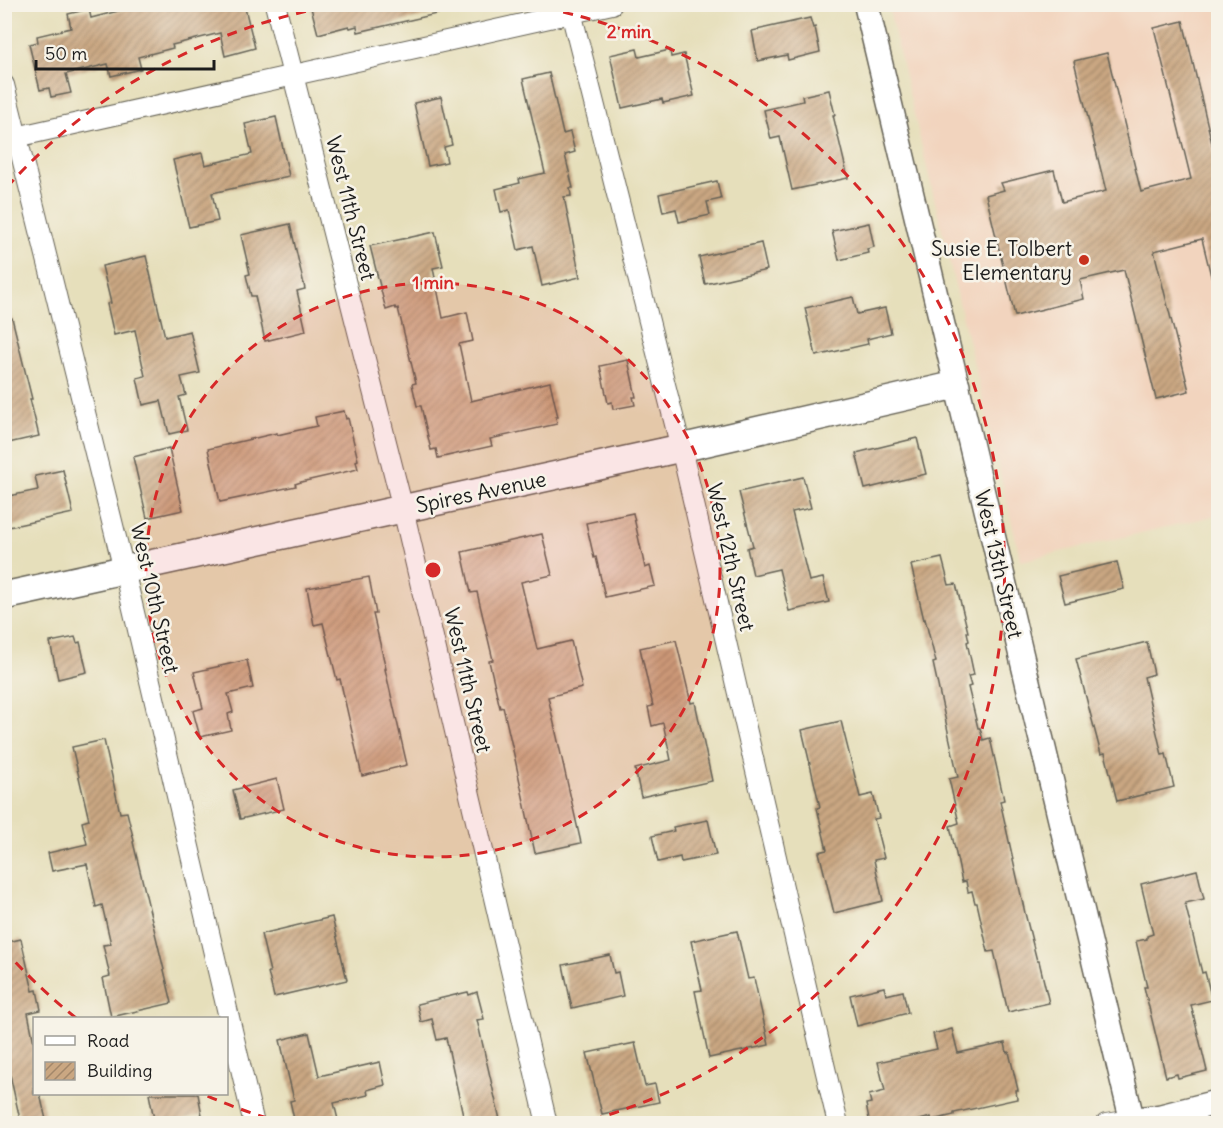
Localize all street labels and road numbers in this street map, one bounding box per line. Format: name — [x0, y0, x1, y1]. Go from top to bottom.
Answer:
street label: West 11th Street — [320, 133, 382, 283]
street label: Spires Avenue — [413, 465, 549, 519]
street label: West 12th Street — [701, 480, 761, 634]
street label: West 13th Street — [969, 487, 1029, 641]
street label: West 10th Street — [125, 520, 185, 676]
street label: West 11th Street — [438, 605, 498, 755]

